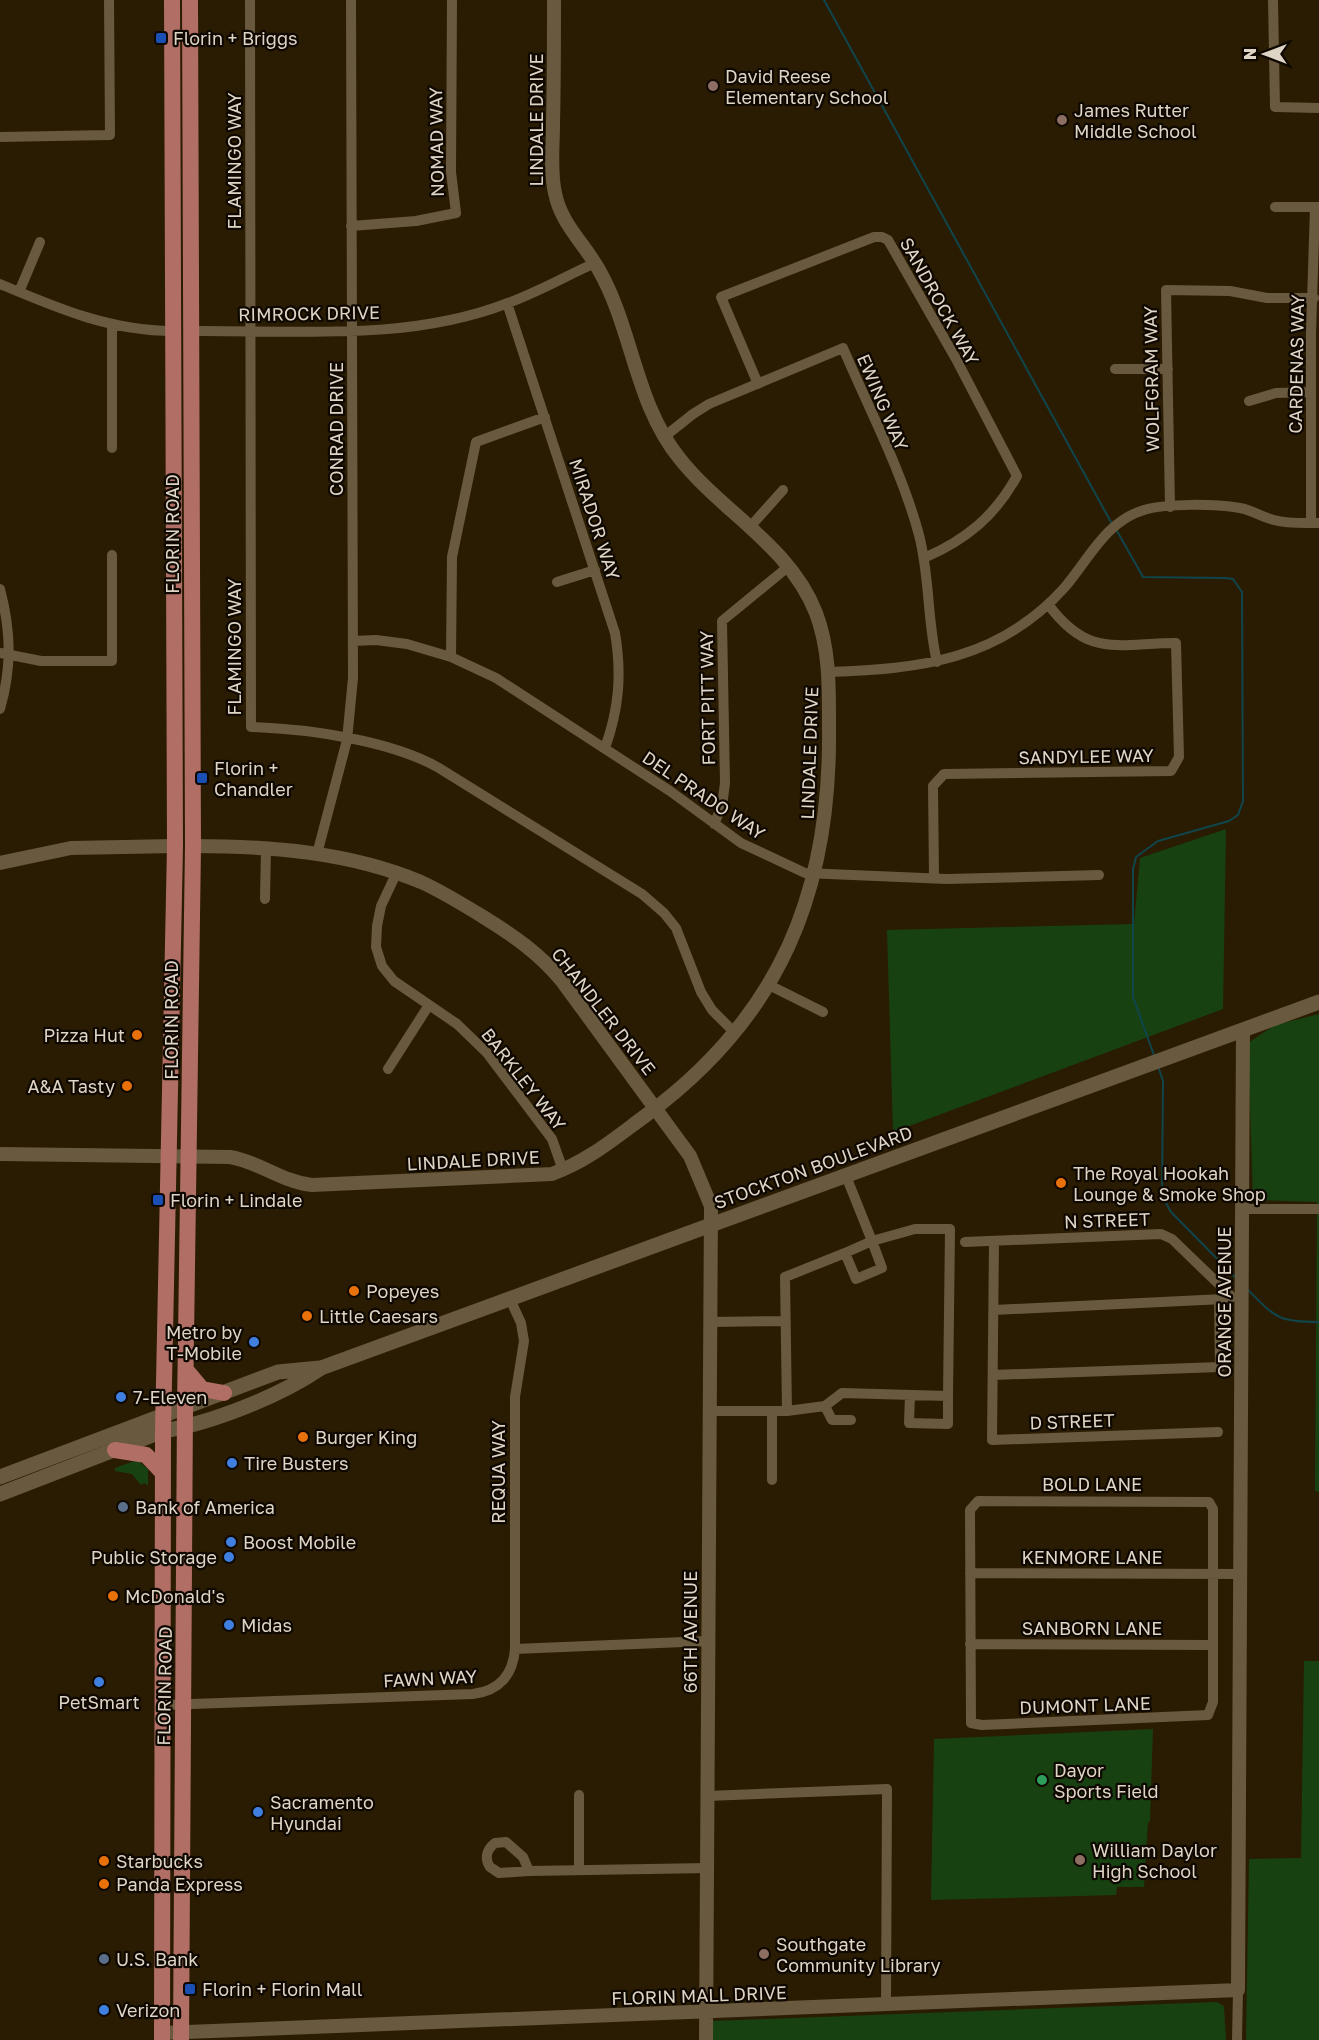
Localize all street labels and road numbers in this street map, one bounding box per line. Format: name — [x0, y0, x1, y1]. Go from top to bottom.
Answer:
street label: LINDALE DRIVE — [525, 53, 547, 187]
street label: NOMAD WAY — [424, 87, 448, 197]
street label: FLAMINGO WAY — [223, 92, 245, 229]
street label: SANDROCK WAY — [896, 233, 984, 369]
street label: CARDENAS WAY — [1284, 294, 1308, 434]
street label: RIMROCK DRIVE — [238, 301, 380, 325]
street label: WOLFGRAM WAY — [1139, 305, 1163, 452]
street label: EWING WAY — [853, 350, 913, 454]
street label: CONRAD DRIVE — [325, 362, 347, 496]
street label: MIRADOR WAY — [565, 456, 625, 583]
street label: FLORIN ROAD — [161, 474, 183, 594]
street label: FLAMINGO WAY — [223, 578, 245, 715]
street label: FORT PITT WAY — [695, 630, 719, 765]
street label: LINDALE DRIVE — [796, 686, 822, 820]
street label: SANDYLEE WAY — [1018, 744, 1154, 768]
street label: DEL PRADO WAY — [639, 746, 770, 844]
street label: CHANDLER DRIVE — [547, 943, 661, 1079]
street label: FLORIN ROAD — [160, 960, 182, 1080]
street label: BARKLEY WAY — [477, 1023, 571, 1135]
street label: STOCKTON BOULEVARD — [711, 1121, 915, 1213]
street label: LINDALE DRIVE — [406, 1146, 540, 1174]
street label: N STREET — [1064, 1208, 1150, 1232]
street label: ORANGE AVENUE — [1213, 1227, 1235, 1377]
street label: D STREET — [1029, 1409, 1115, 1433]
street label: REQUA WAY — [487, 1420, 509, 1524]
street label: BOLD LANE — [1042, 1473, 1142, 1495]
street label: KENMORE LANE — [1021, 1546, 1163, 1568]
street label: 66TH AVENUE — [679, 1571, 701, 1693]
street label: SANBORN LANE — [1022, 1617, 1162, 1639]
street label: FLORIN ROAD — [152, 1626, 176, 1746]
street label: FAWN WAY — [382, 1665, 478, 1691]
street label: DUMONT LANE — [1019, 1692, 1151, 1718]
street label: FLORIN MALL DRIVE — [611, 1981, 787, 2009]

